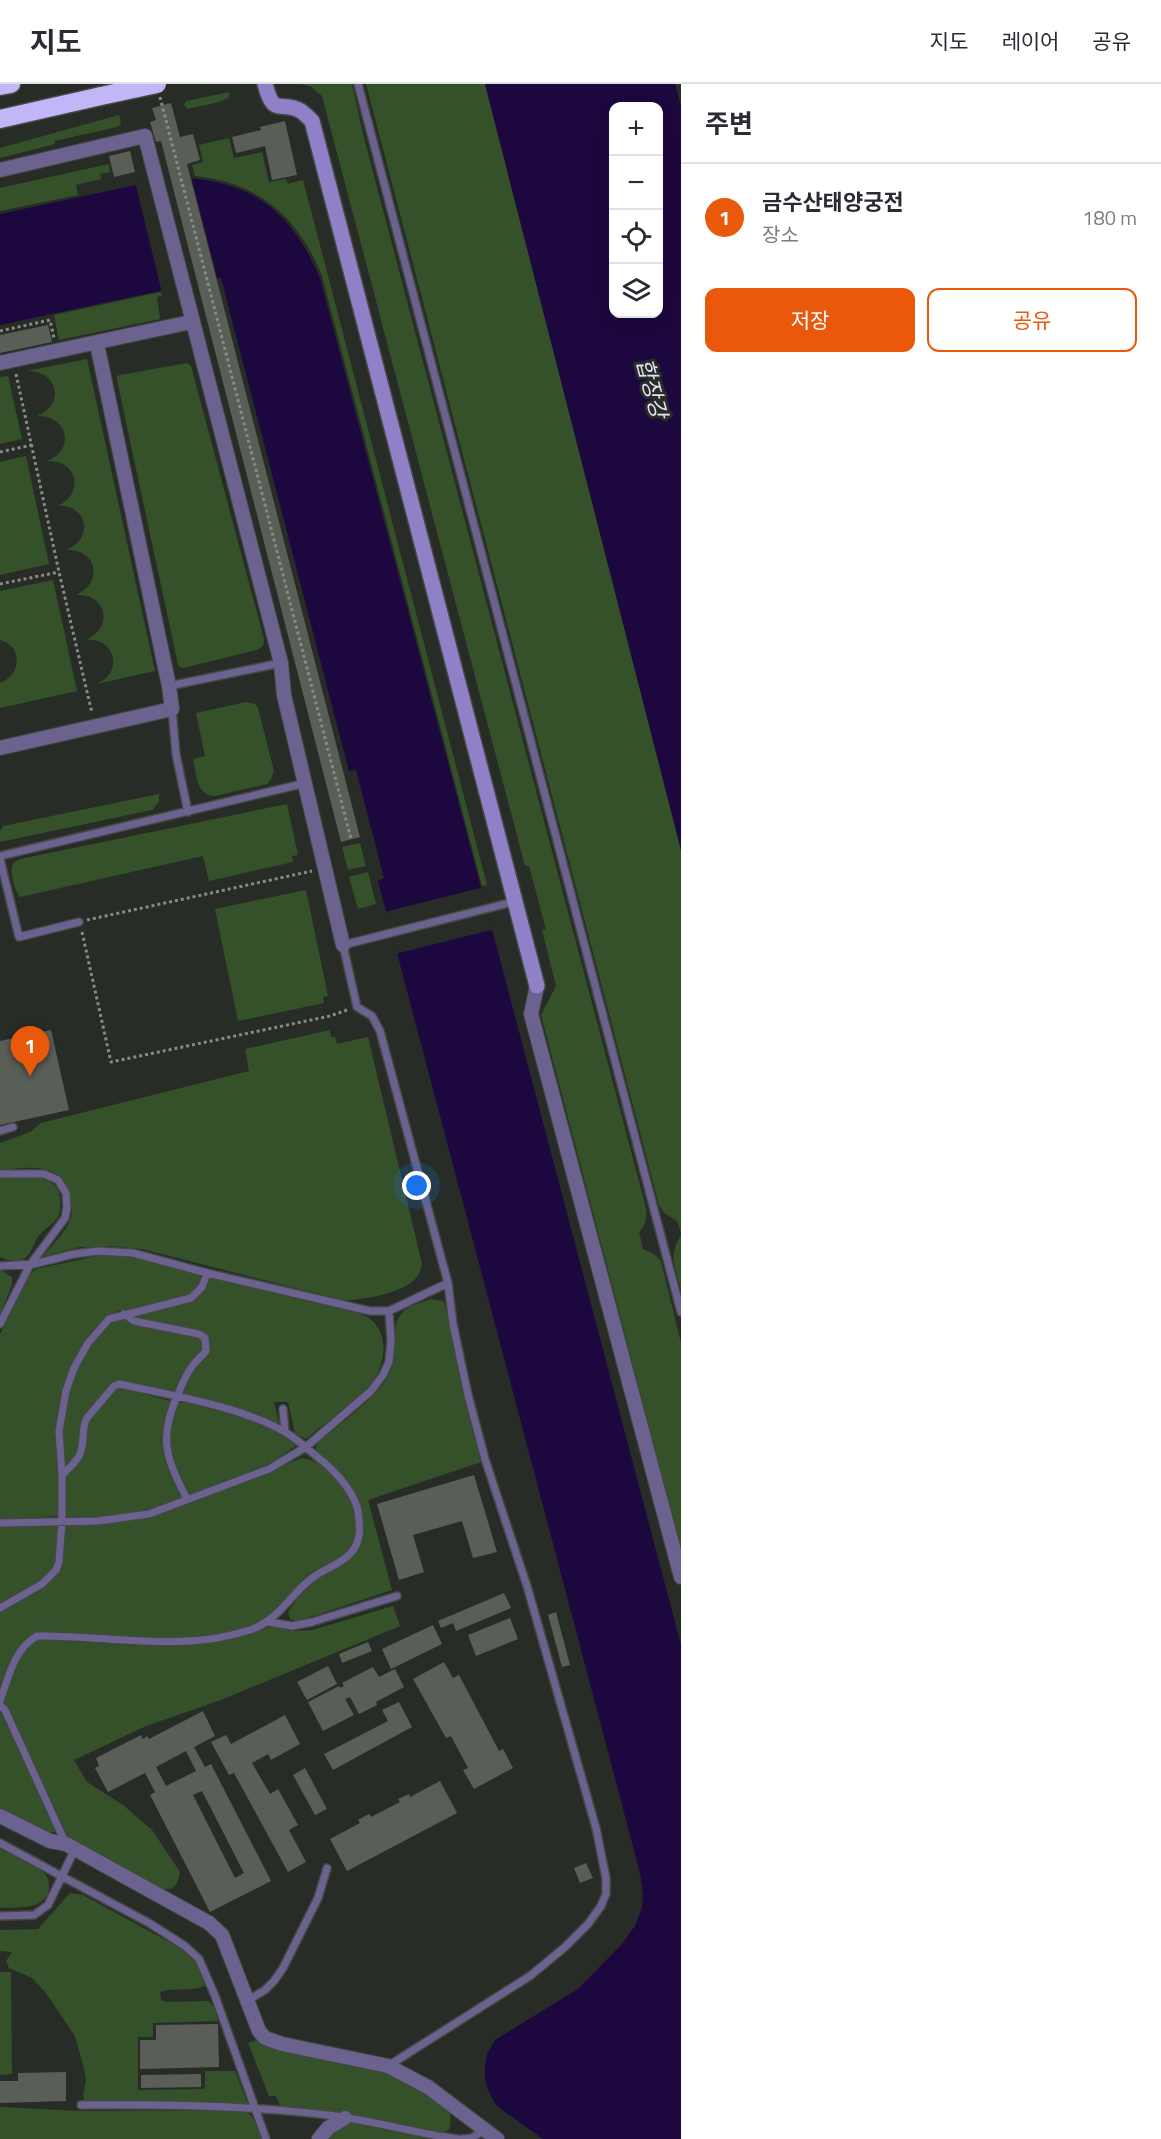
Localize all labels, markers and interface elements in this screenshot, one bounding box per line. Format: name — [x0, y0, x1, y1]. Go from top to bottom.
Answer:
text: 지도 — [30, 20, 82, 63]
text: 지도 — [930, 25, 968, 57]
text: 레이어 — [1001, 25, 1059, 57]
text: 공유 — [1092, 25, 1131, 57]
map controls — [609, 102, 663, 318]
button: + — [609, 102, 663, 156]
text: 주변 — [705, 104, 753, 143]
button: − — [609, 156, 663, 210]
text: 금수산태양궁전 — [762, 185, 904, 219]
text: 1 — [719, 202, 730, 233]
text: 180 m — [1082, 202, 1137, 233]
button: locate — [609, 210, 663, 264]
text: 장소 — [762, 219, 799, 250]
button: layers — [609, 264, 663, 318]
button: 저장 — [705, 288, 915, 352]
button: 공유 — [927, 288, 1137, 352]
water label: 합장강 — [628, 354, 677, 424]
pin: 1 — [10, 1026, 50, 1076]
your location — [402, 1171, 431, 1200]

